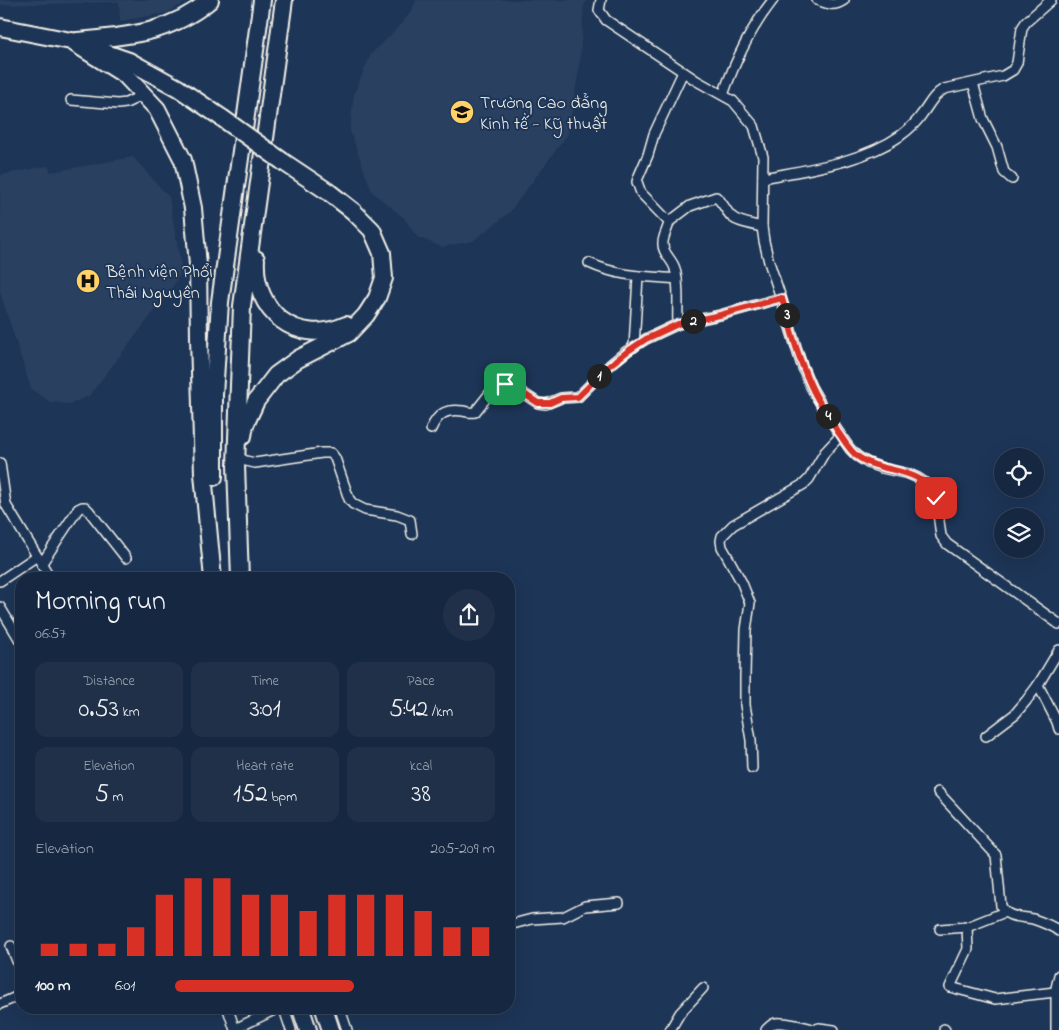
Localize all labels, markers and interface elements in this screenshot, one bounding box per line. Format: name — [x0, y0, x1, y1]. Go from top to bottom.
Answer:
place label: Trường Cao đẳng Kinh tế - Kỹ thuật — [480, 91, 607, 138]
school or university icon: Trường Cao đẳng Kinh tế - Kỹ thuật — [449, 99, 475, 125]
place label: Bệnh viện Phổi Thái Nguyên — [105, 260, 213, 308]
hospital icon: Bệnh viện Phổi Thái Nguyên — [75, 268, 101, 294]
pin: 3 — [774, 302, 800, 328]
text: 3 — [785, 305, 790, 326]
pin: 2 — [680, 308, 706, 334]
text: 2 — [690, 311, 697, 332]
pin — [484, 363, 526, 405]
pin: 1 — [586, 364, 612, 388]
text: 1 — [597, 366, 602, 387]
icon: arrive — [491, 370, 519, 398]
pin: 4 — [816, 404, 840, 428]
text: 4 — [826, 406, 831, 427]
map controls — [994, 448, 1044, 558]
button: locate — [994, 448, 1044, 498]
pin — [915, 477, 957, 519]
icon: check — [922, 484, 950, 512]
button: layers — [994, 508, 1044, 558]
text: Morning run — [35, 582, 166, 623]
button: share — [443, 589, 495, 641]
text: 06:57 — [35, 622, 66, 646]
text: Distance — [83, 671, 135, 692]
text: Time — [251, 671, 279, 692]
text: Pace — [407, 671, 435, 692]
text: 0.53 — [78, 692, 119, 728]
text: 3:01 — [249, 692, 281, 728]
text: 5:42 — [389, 692, 428, 728]
text: km — [119, 702, 140, 723]
text: /km — [428, 702, 453, 723]
text: Elevation — [83, 756, 135, 777]
text: Heart rate — [236, 756, 294, 777]
text: kcal — [410, 756, 432, 777]
text: 5 — [95, 777, 109, 813]
text: 152 — [233, 777, 268, 813]
text: 38 — [411, 777, 431, 813]
text: m — [109, 787, 123, 808]
text: bpm — [268, 787, 297, 808]
text: Elevation — [35, 837, 94, 861]
text: 205–209 m — [430, 837, 495, 861]
text: 100 m — [35, 974, 70, 998]
text: 6:01 — [115, 974, 135, 998]

